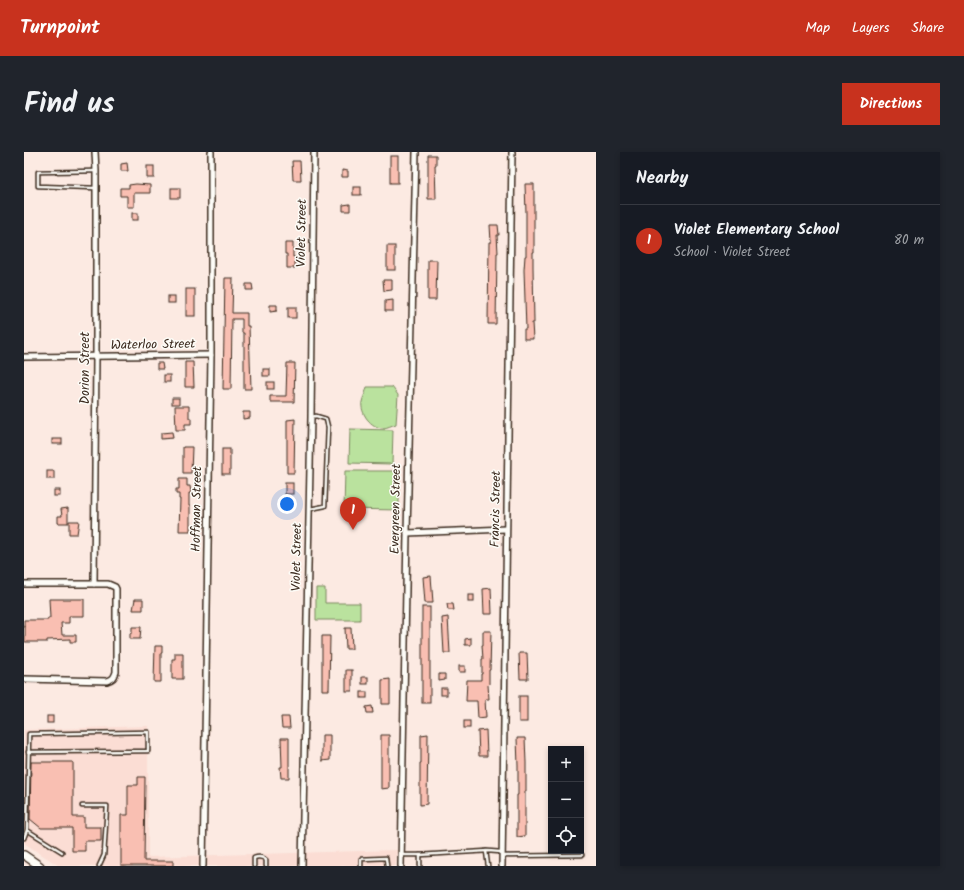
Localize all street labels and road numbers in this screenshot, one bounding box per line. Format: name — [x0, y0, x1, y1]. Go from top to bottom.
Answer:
street label: Violet Street — [291, 198, 313, 267]
street label: Dorion Street — [75, 331, 96, 404]
street label: Waterloo Street — [111, 334, 196, 356]
street label: Evergreen Street — [385, 463, 407, 554]
street label: Hoffman Street — [186, 465, 208, 552]
street label: Francis Street — [485, 469, 507, 548]
street label: Violet Street — [286, 522, 308, 591]

